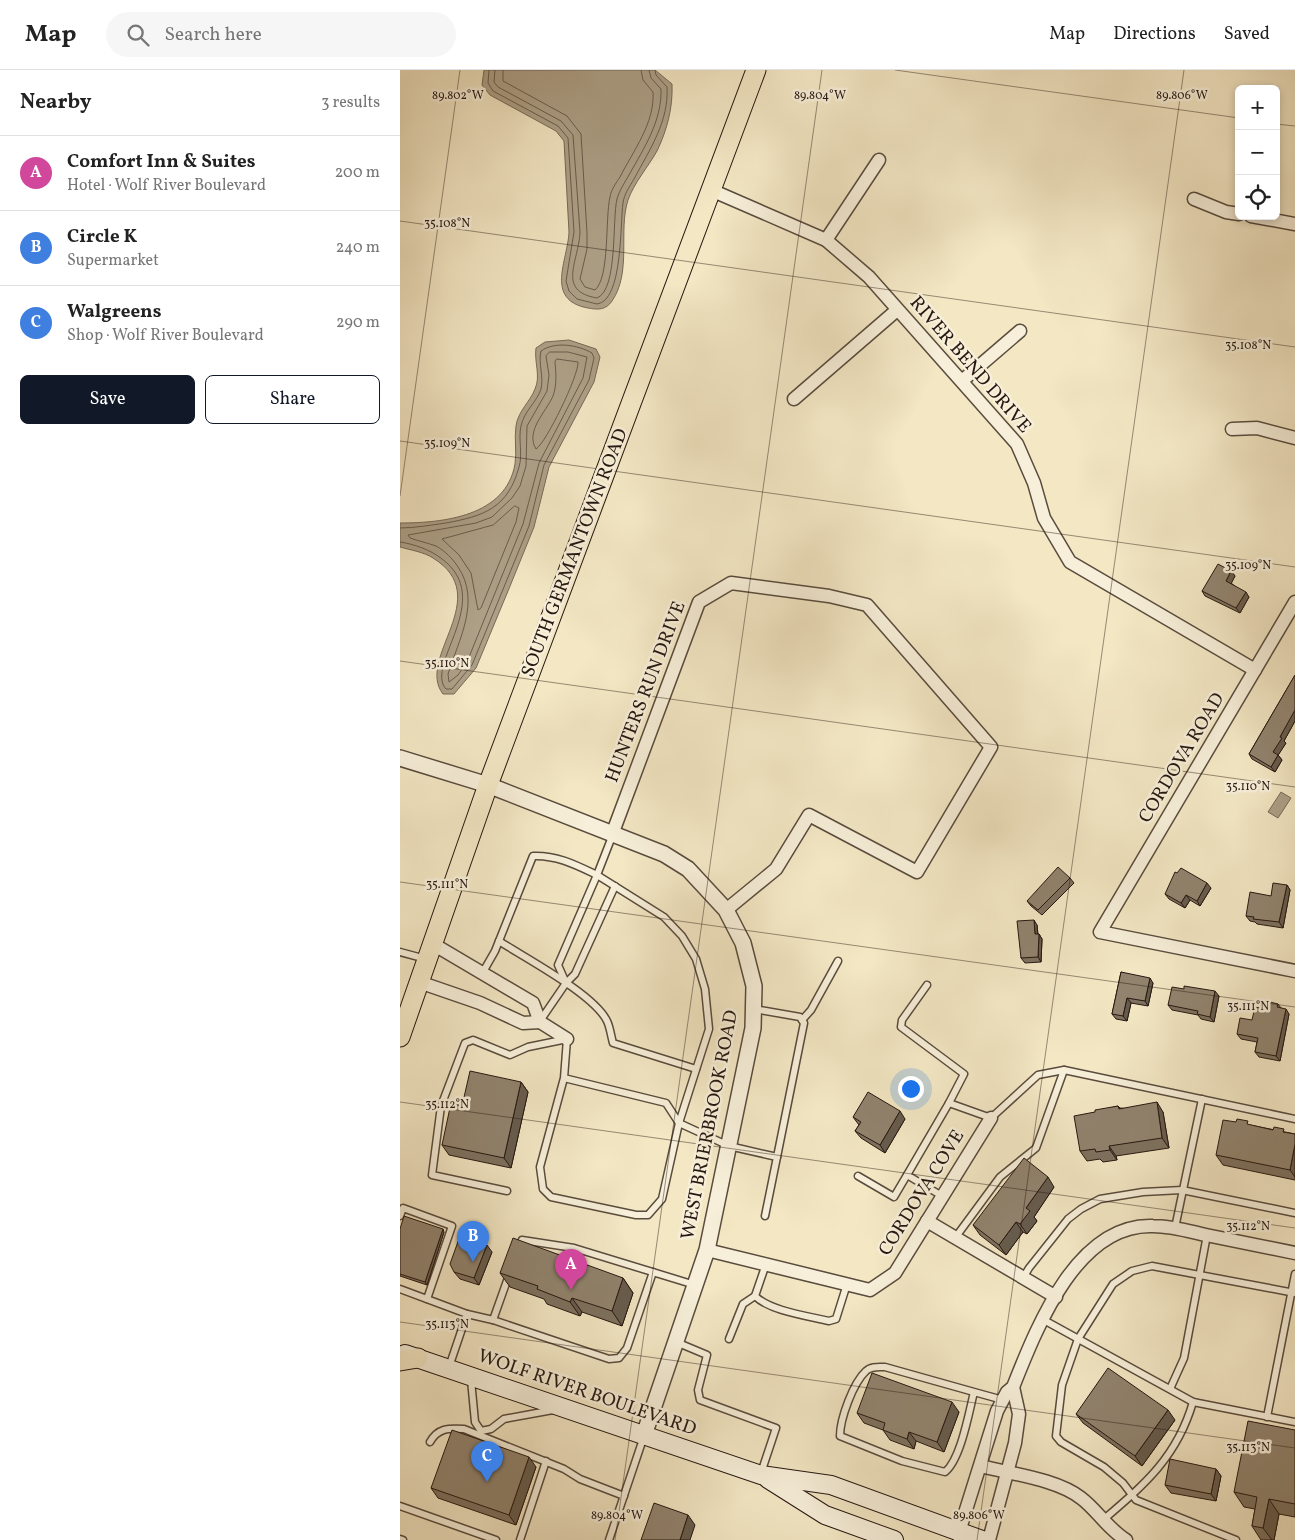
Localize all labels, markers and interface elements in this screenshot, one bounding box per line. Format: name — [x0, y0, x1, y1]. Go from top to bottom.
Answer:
search box — [106, 12, 456, 57]
text: Map — [25, 18, 76, 52]
icon: search — [124, 21, 152, 49]
text: Search here — [164, 22, 262, 48]
text: Map — [1049, 22, 1085, 47]
text: Directions — [1113, 22, 1196, 47]
text: Saved — [1224, 22, 1270, 47]
map controls — [1235, 85, 1280, 220]
button: + — [1235, 85, 1280, 130]
text: Nearby — [20, 88, 91, 117]
text: 89.802°W — [432, 88, 484, 104]
text: 89.804°W — [794, 88, 846, 104]
text: 89.806°W — [1156, 88, 1208, 104]
text: 3 results — [321, 92, 380, 114]
button: − — [1235, 130, 1280, 175]
text: Comfort Inn & Suites — [67, 149, 256, 175]
text: A — [30, 162, 42, 184]
text: 200 m — [335, 162, 380, 184]
text: Hotel · Wolf River Boulevard — [67, 175, 266, 197]
button: locate — [1235, 175, 1280, 220]
text: 35.108°N — [424, 216, 470, 232]
text: Circle K — [67, 224, 137, 250]
text: B — [31, 237, 41, 259]
text: 240 m — [336, 237, 380, 259]
text: Supermarket — [67, 250, 159, 272]
street label: RIVER BEND DRIVE — [903, 291, 1037, 439]
text: Walgreens — [67, 299, 161, 325]
text: C — [31, 312, 41, 334]
text: 290 m — [336, 312, 380, 334]
text: Shop · Wolf River Boulevard — [67, 325, 264, 347]
text: 35.108°N — [1225, 338, 1271, 354]
button: Save — [20, 375, 195, 424]
button: Share — [205, 375, 380, 424]
street label: SOUTH GERMANTOWN ROAD — [515, 425, 635, 681]
text: 35.109°N — [424, 436, 470, 452]
text: 35.109°N — [1225, 558, 1271, 574]
street label: HUNTERS RUN DRIVE — [599, 598, 693, 786]
text: 35.110°N — [425, 656, 469, 672]
street label: CORDOVA ROAD — [1133, 688, 1231, 828]
text: 35.110°N — [1226, 779, 1270, 795]
text: 35.111°N — [426, 877, 468, 893]
text: 35.111°N — [1227, 999, 1269, 1015]
street label: WEST BRIERBROOK ROAD — [675, 1008, 745, 1242]
your location — [898, 1076, 924, 1102]
text: 35.112°N — [425, 1097, 469, 1113]
street label: CORDOVA COVE — [873, 1125, 971, 1261]
text: 35.112°N — [1226, 1219, 1270, 1235]
pin: B — [457, 1221, 489, 1262]
pin: A — [555, 1249, 587, 1290]
text: 35.113°N — [425, 1317, 469, 1333]
street label: WOLF RIVER BOULEVARD — [474, 1343, 700, 1443]
text: 35.113°N — [1226, 1440, 1270, 1456]
pin: C — [471, 1441, 503, 1482]
text: 89.804°W — [591, 1508, 643, 1524]
text: 89.806°W — [953, 1508, 1005, 1524]

